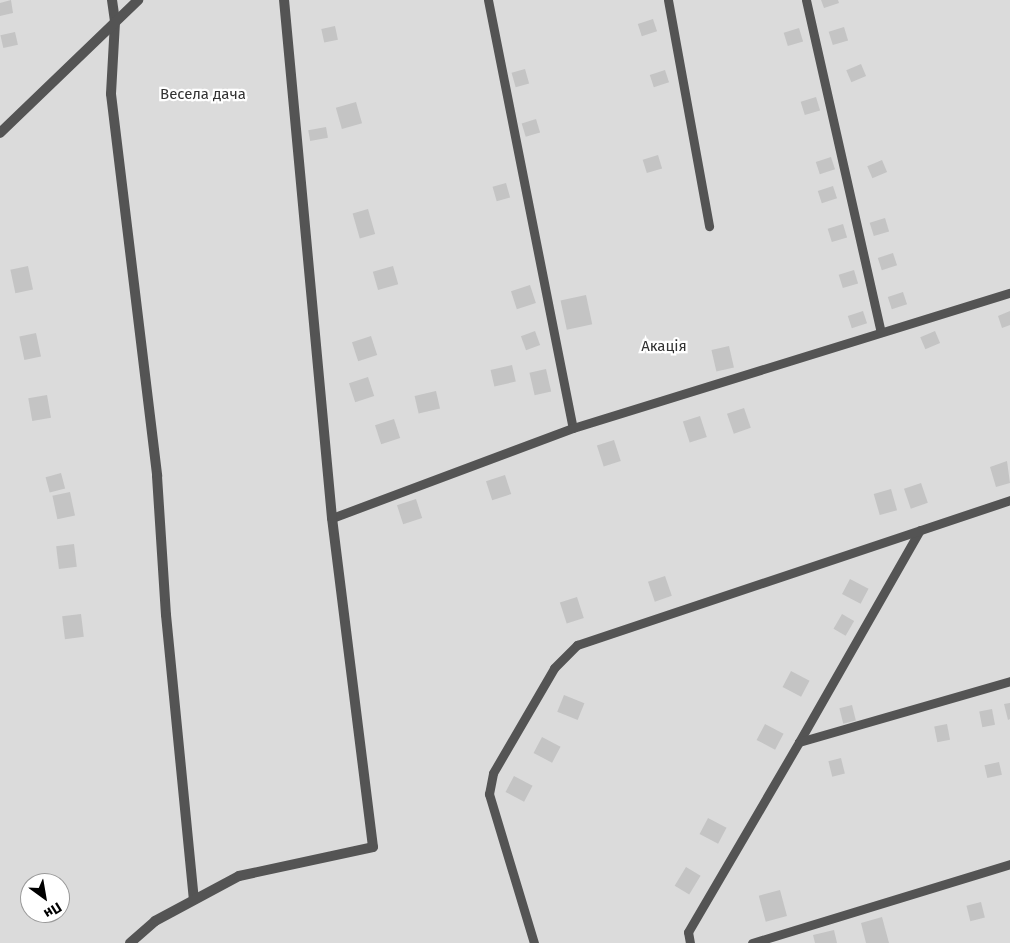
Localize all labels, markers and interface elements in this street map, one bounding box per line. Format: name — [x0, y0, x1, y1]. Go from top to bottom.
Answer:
park label: Весела дача — [160, 86, 246, 104]
park label: Акація — [641, 338, 687, 356]
north arrow — [20, 873, 70, 923]
text: Пн — [41, 898, 65, 922]

